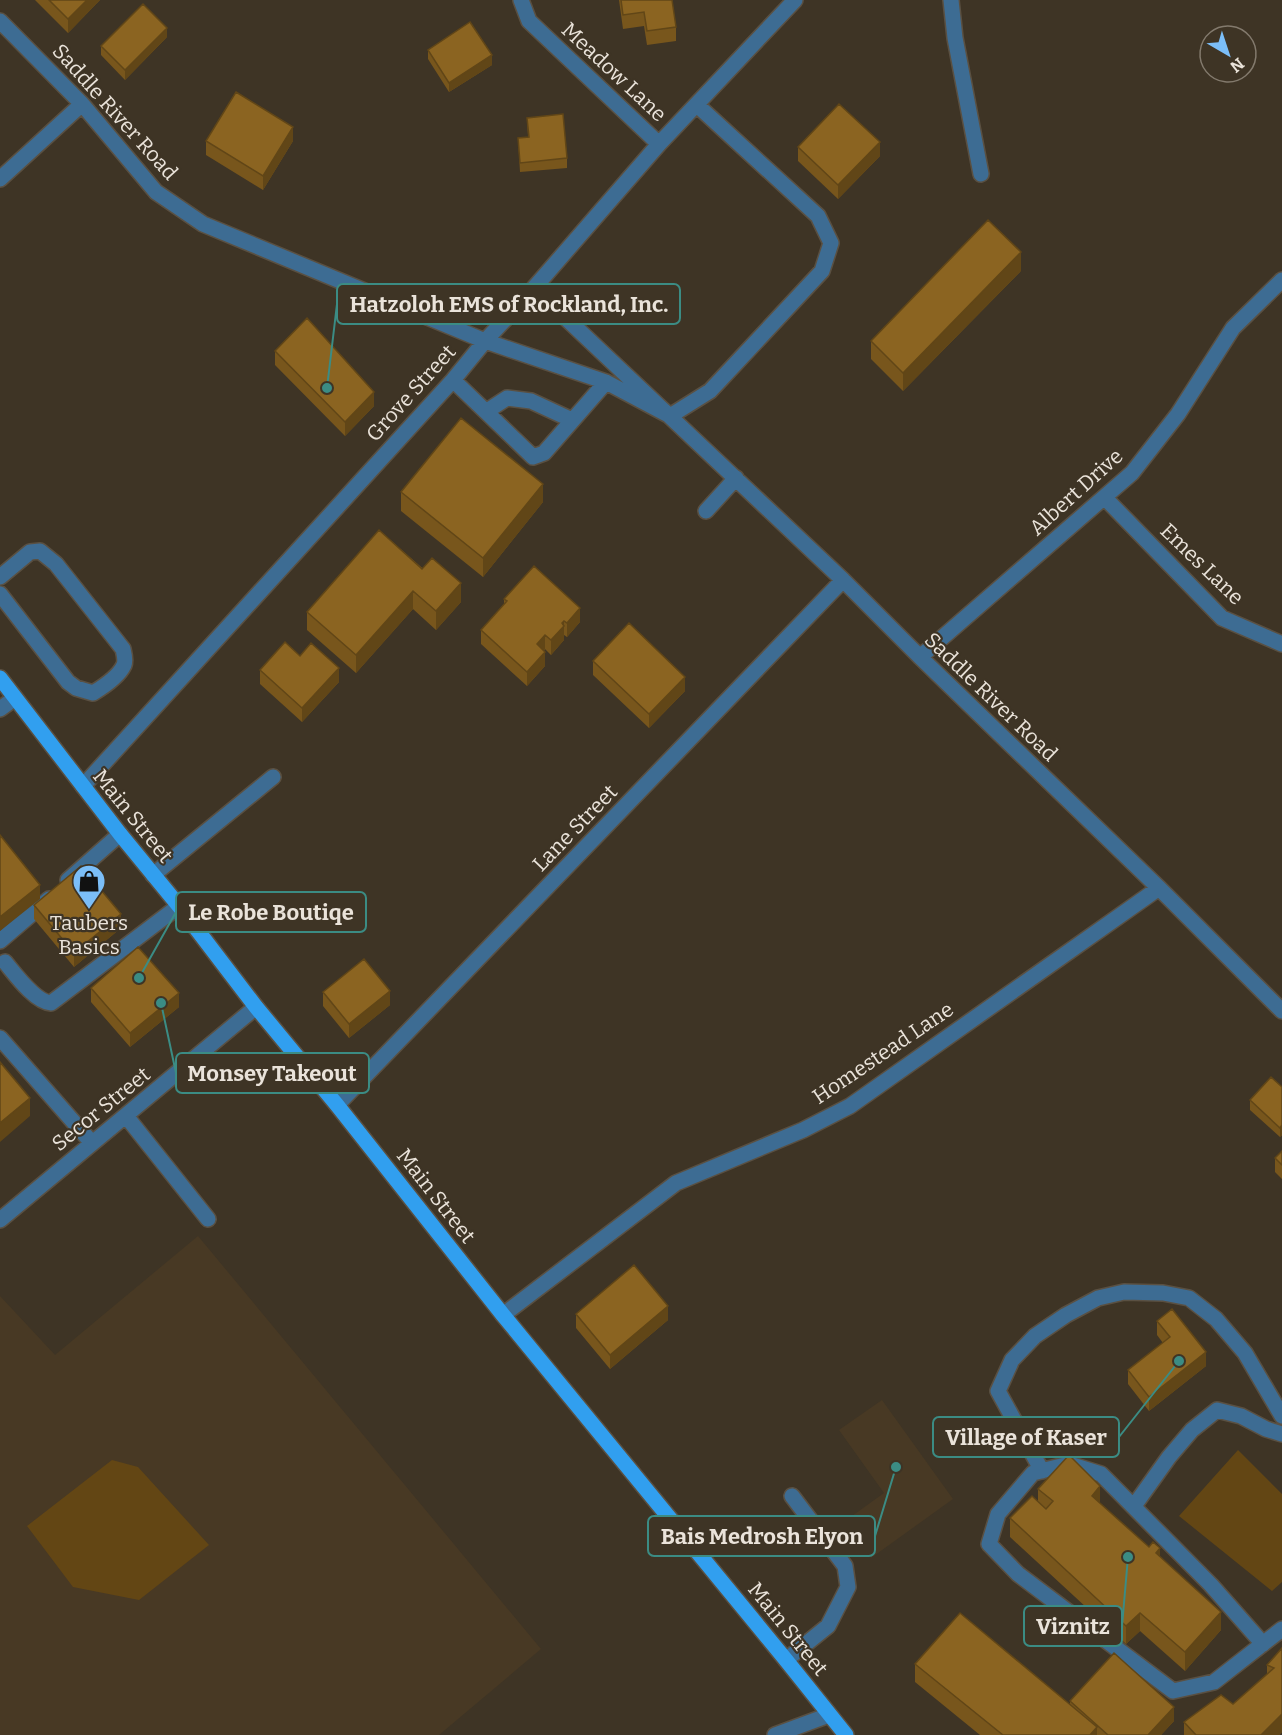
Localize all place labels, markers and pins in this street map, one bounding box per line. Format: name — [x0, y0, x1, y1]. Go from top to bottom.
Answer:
callout: Hatzoloh EMS of Rockland, Inc. — [337, 284, 680, 324]
shop icon: Taubers Basics — [71, 863, 107, 910]
callout: Le Robe Boutiqe — [176, 892, 366, 932]
place label: Taubers Basics — [50, 910, 128, 960]
callout: Monsey Takeout — [176, 1053, 369, 1093]
callout: Village of Kaser — [933, 1417, 1119, 1457]
callout: Bais Medrosh Elyon — [648, 1516, 875, 1556]
callout: Viznitz — [1024, 1606, 1122, 1646]

